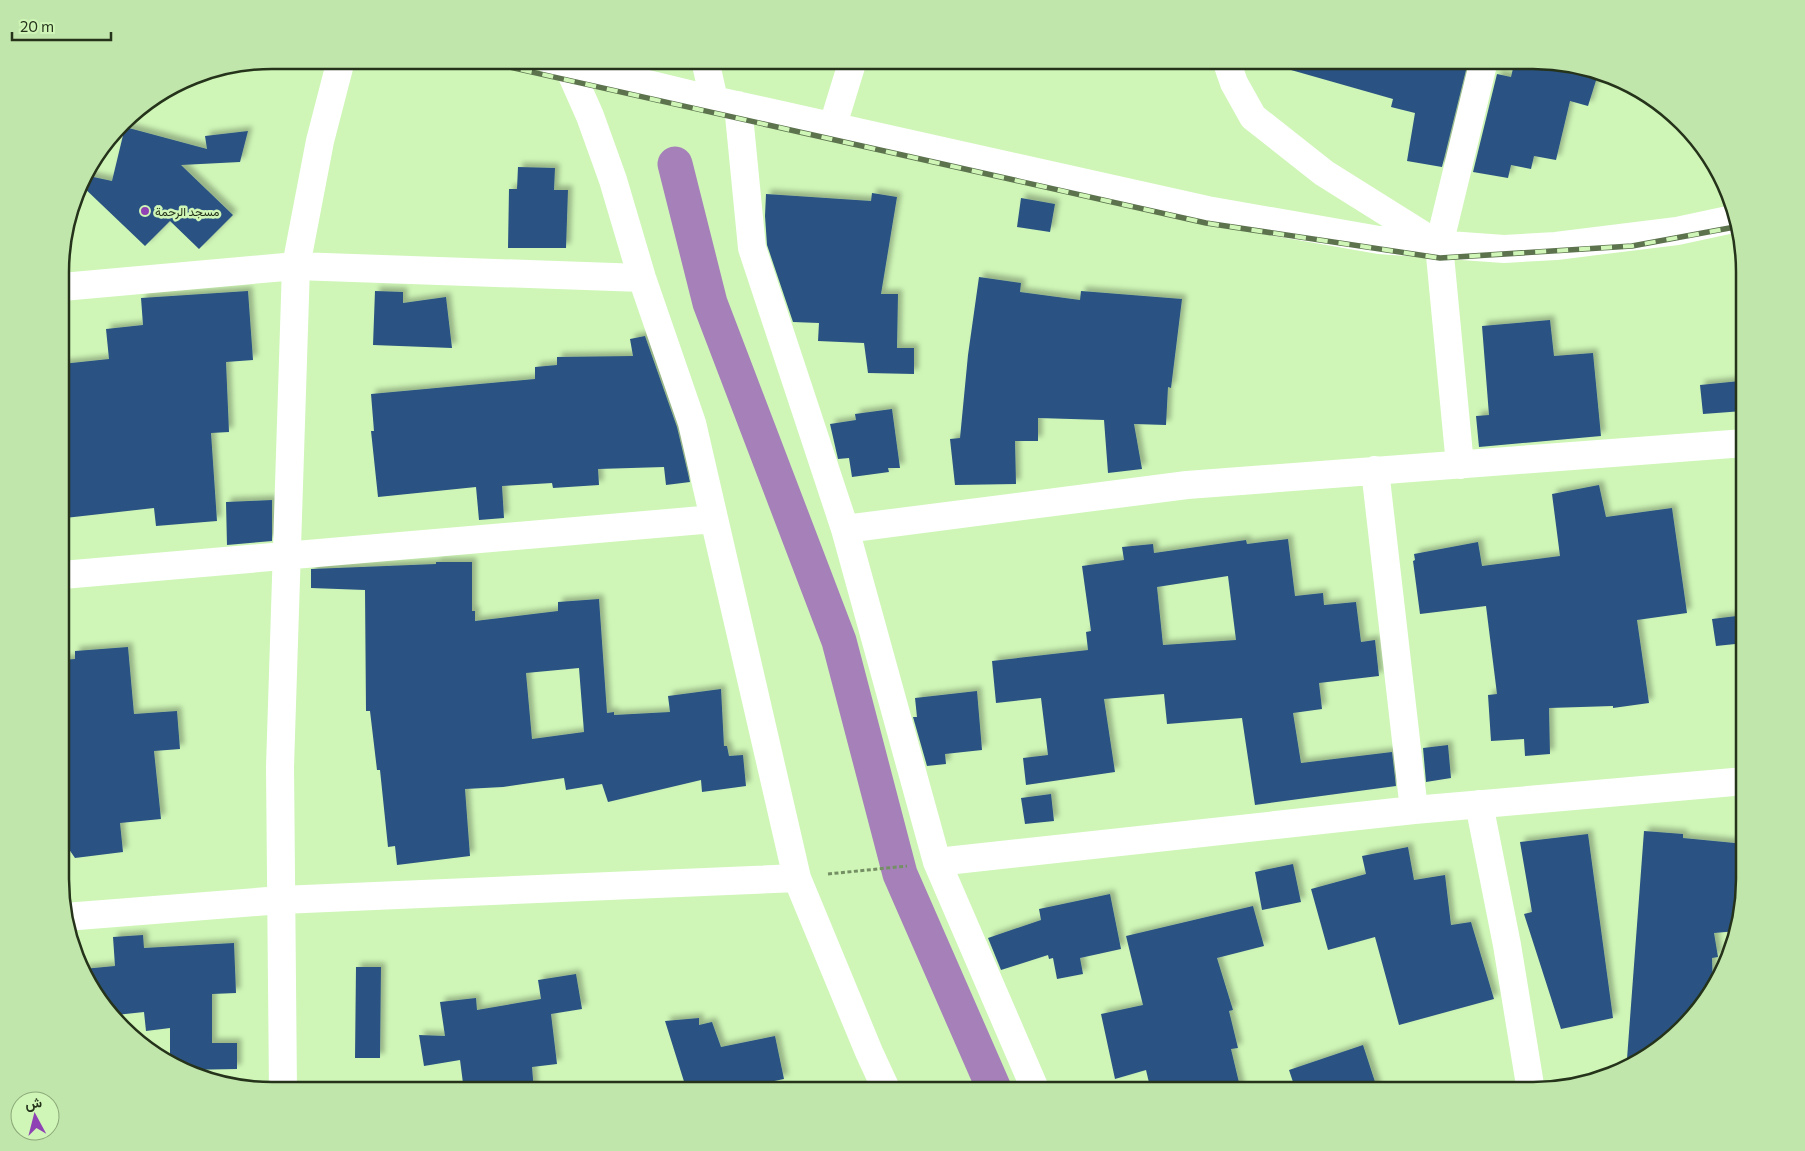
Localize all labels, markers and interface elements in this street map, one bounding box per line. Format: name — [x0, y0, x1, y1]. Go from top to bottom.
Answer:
scale bar — [12, 10, 111, 42]
text: 20 m — [20, 17, 54, 35]
place label: مسجد الرحمة — [155, 204, 219, 220]
marker: مسجد الرحمة — [139, 205, 151, 217]
north arrow — [10, 1091, 60, 1141]
text: ش — [24, 1093, 43, 1113]

